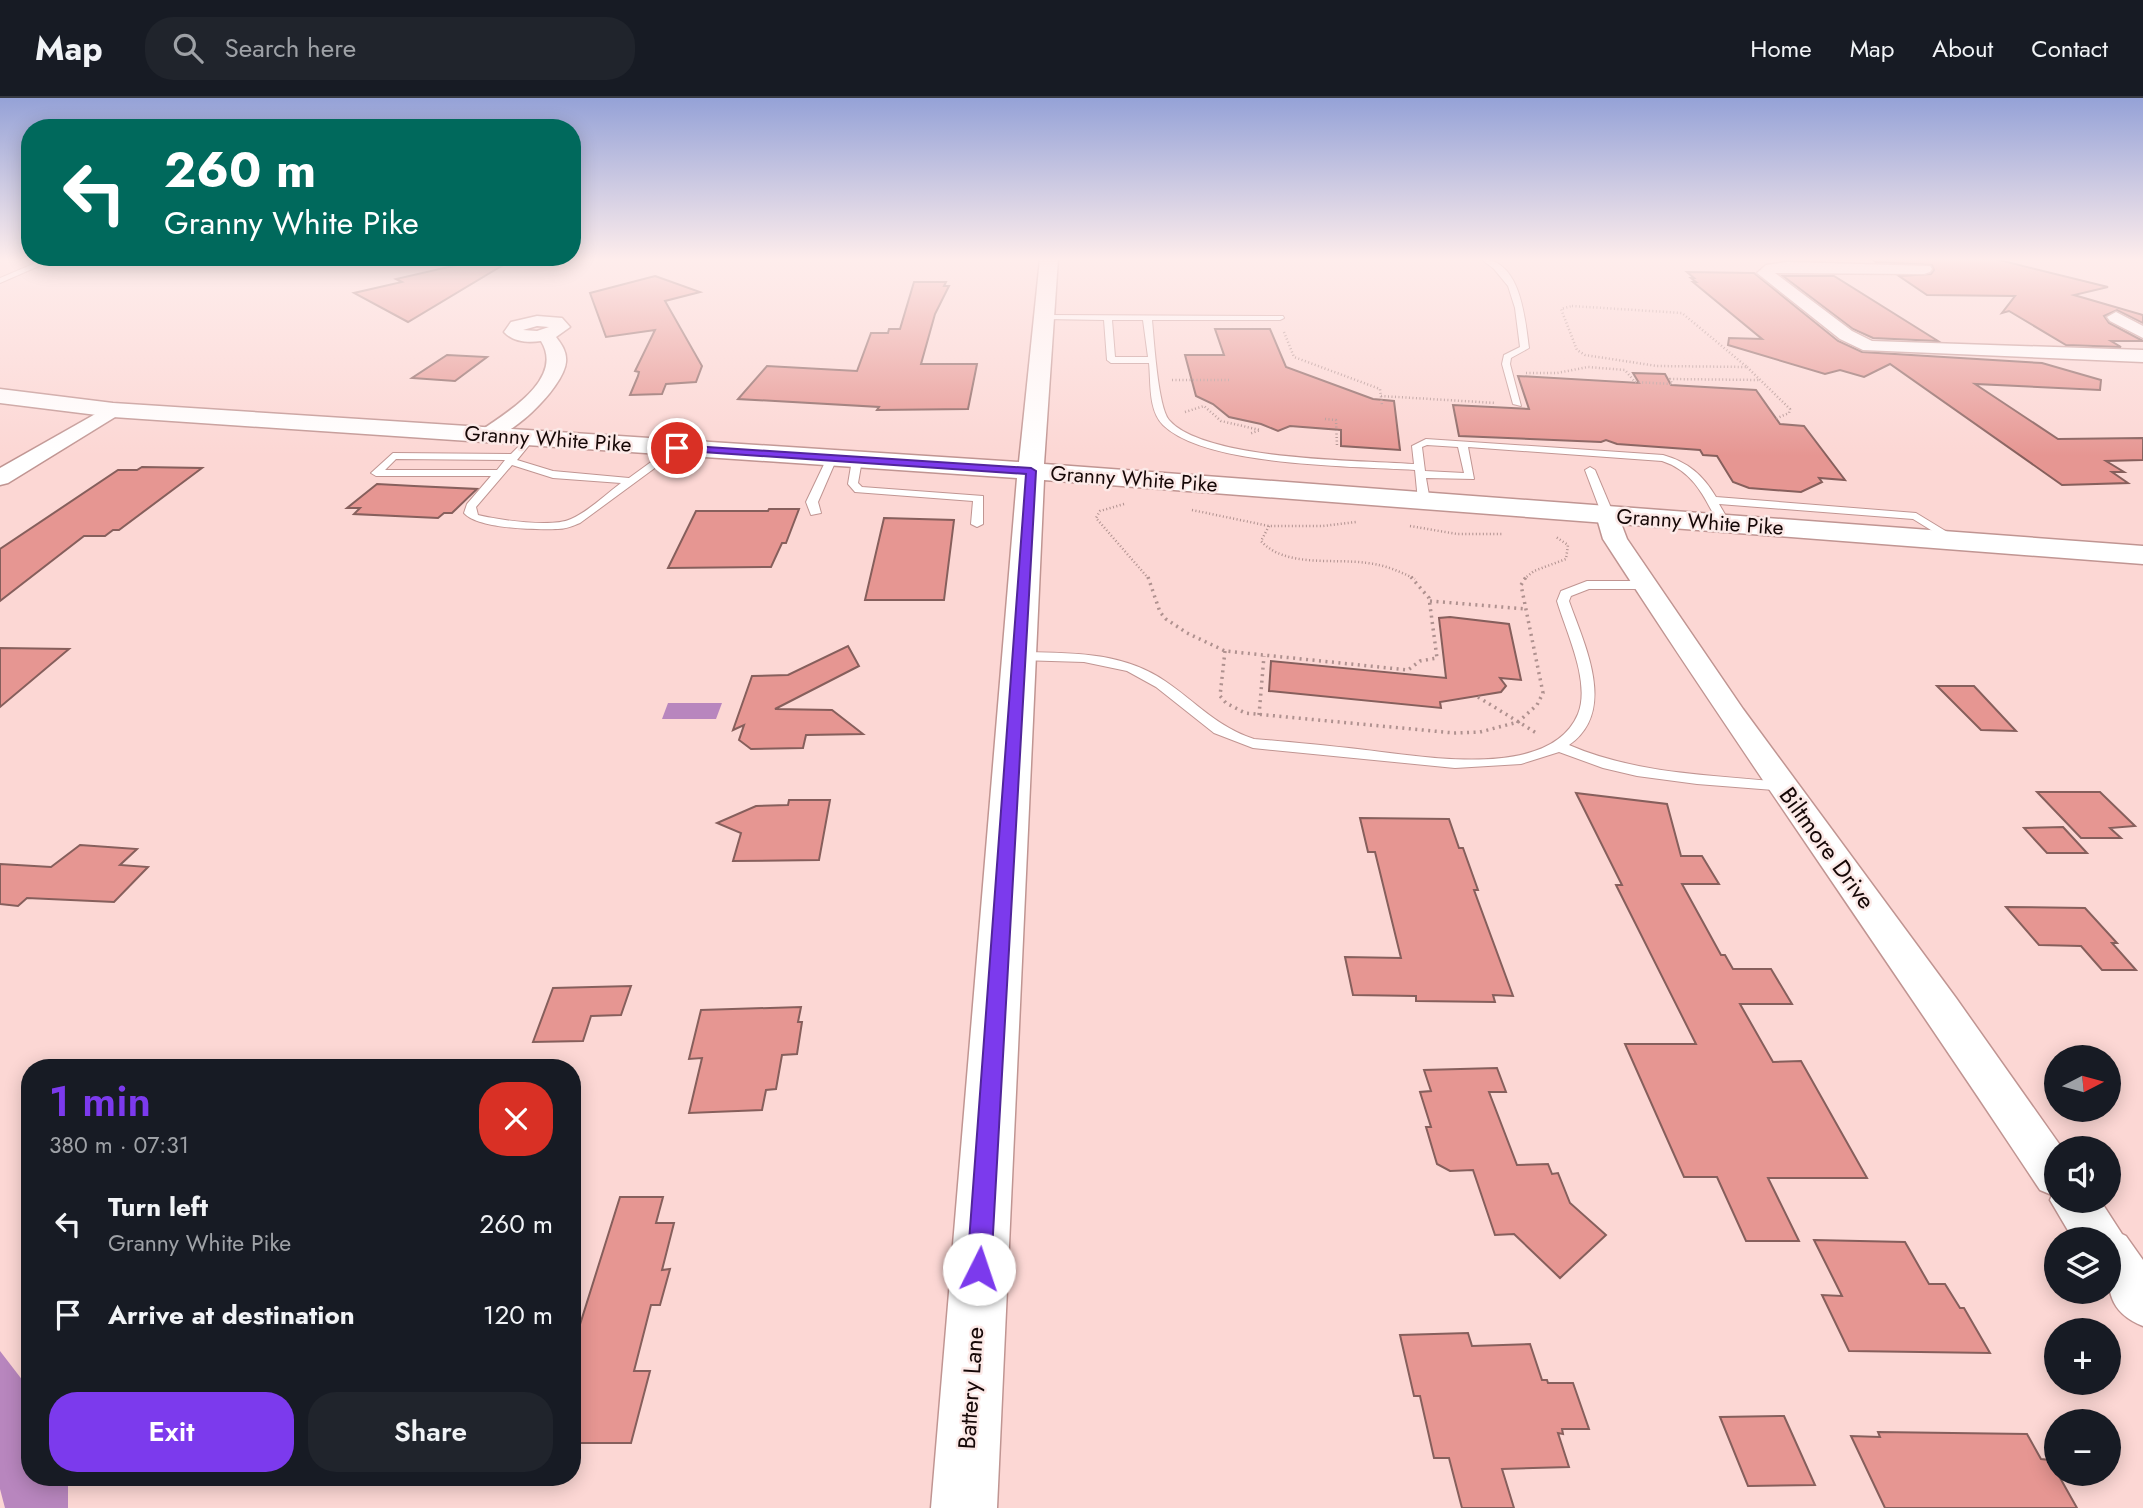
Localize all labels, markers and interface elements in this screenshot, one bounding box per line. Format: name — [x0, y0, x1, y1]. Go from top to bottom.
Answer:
search box — [145, 17, 635, 80]
text: Map — [35, 25, 103, 72]
icon: search — [169, 29, 207, 67]
text: Search here — [225, 29, 356, 67]
text: Home — [1750, 31, 1812, 66]
text: Map — [1850, 31, 1894, 66]
text: About — [1932, 31, 1993, 66]
text: Contact — [2031, 31, 2108, 66]
text: 260 m — [164, 135, 316, 205]
icon: left — [49, 147, 140, 238]
text: Granny White Pike — [164, 200, 419, 246]
street label: Granny White Pike — [464, 418, 633, 460]
pin — [647, 418, 707, 478]
icon: arrive — [658, 429, 696, 467]
street label: Granny White Pike — [1050, 458, 1219, 500]
street label: Granny White Pike — [1616, 501, 1785, 543]
street label: Biltmore Drive — [1771, 779, 1884, 916]
north arrow — [2044, 1045, 2121, 1122]
map controls — [2044, 1045, 2121, 1486]
text: 1 min — [49, 1071, 151, 1132]
button: close — [479, 1082, 553, 1156]
text: 380 m · 07:31 — [49, 1128, 189, 1162]
button: sound — [2044, 1136, 2121, 1213]
text: Turn left — [108, 1188, 208, 1226]
icon: left — [49, 1205, 87, 1243]
text: 260 m — [480, 1205, 553, 1243]
text: Granny White Pike — [108, 1226, 291, 1260]
button: layers — [2044, 1227, 2121, 1304]
position arrow — [942, 1232, 1016, 1306]
icon: arrive — [49, 1296, 87, 1334]
text: Arrive at destination — [108, 1296, 355, 1334]
text: 120 m — [483, 1296, 553, 1334]
button: + — [2044, 1318, 2121, 1395]
street label: Battery Lane — [949, 1325, 992, 1450]
button: Exit — [49, 1392, 294, 1472]
button: Share — [308, 1392, 553, 1472]
button: − — [2044, 1409, 2121, 1486]

